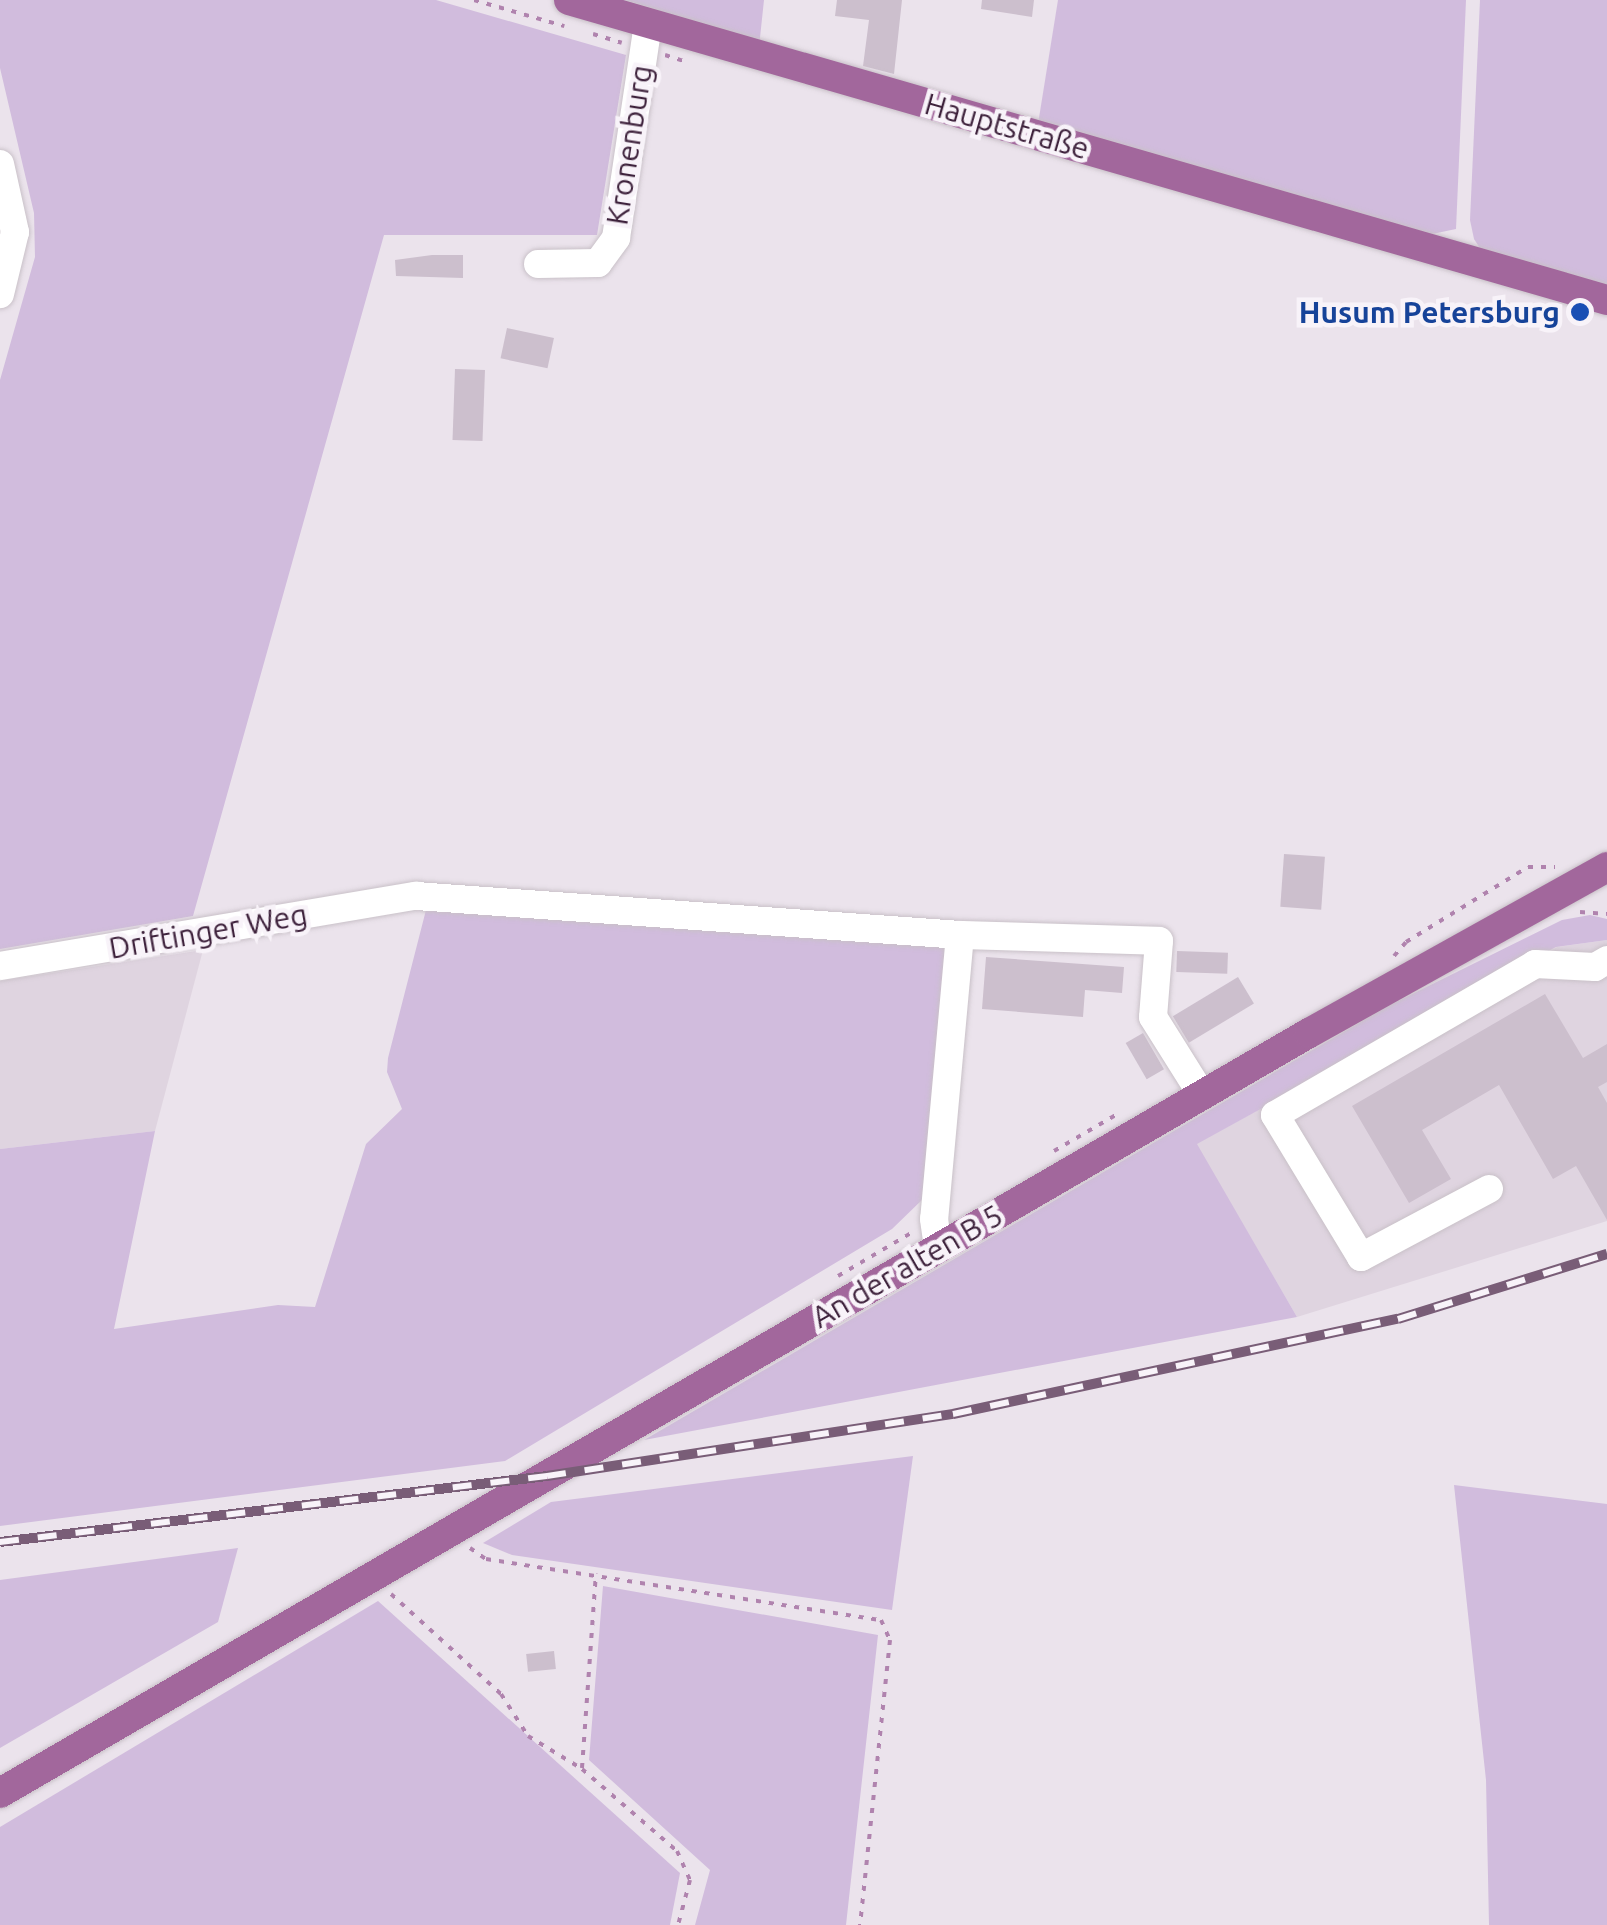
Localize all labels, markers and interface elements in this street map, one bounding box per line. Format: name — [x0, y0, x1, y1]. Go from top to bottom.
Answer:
street label: Kronenburg — [599, 63, 659, 227]
street label: Hauptstraße — [921, 85, 1093, 167]
place label: Husum Petersburg — [1299, 294, 1560, 330]
marker: Husum Petersburg — [1569, 301, 1591, 323]
street label: Driftinger Weg — [106, 896, 310, 966]
street label: An der alten B 5 — [805, 1197, 1009, 1335]

